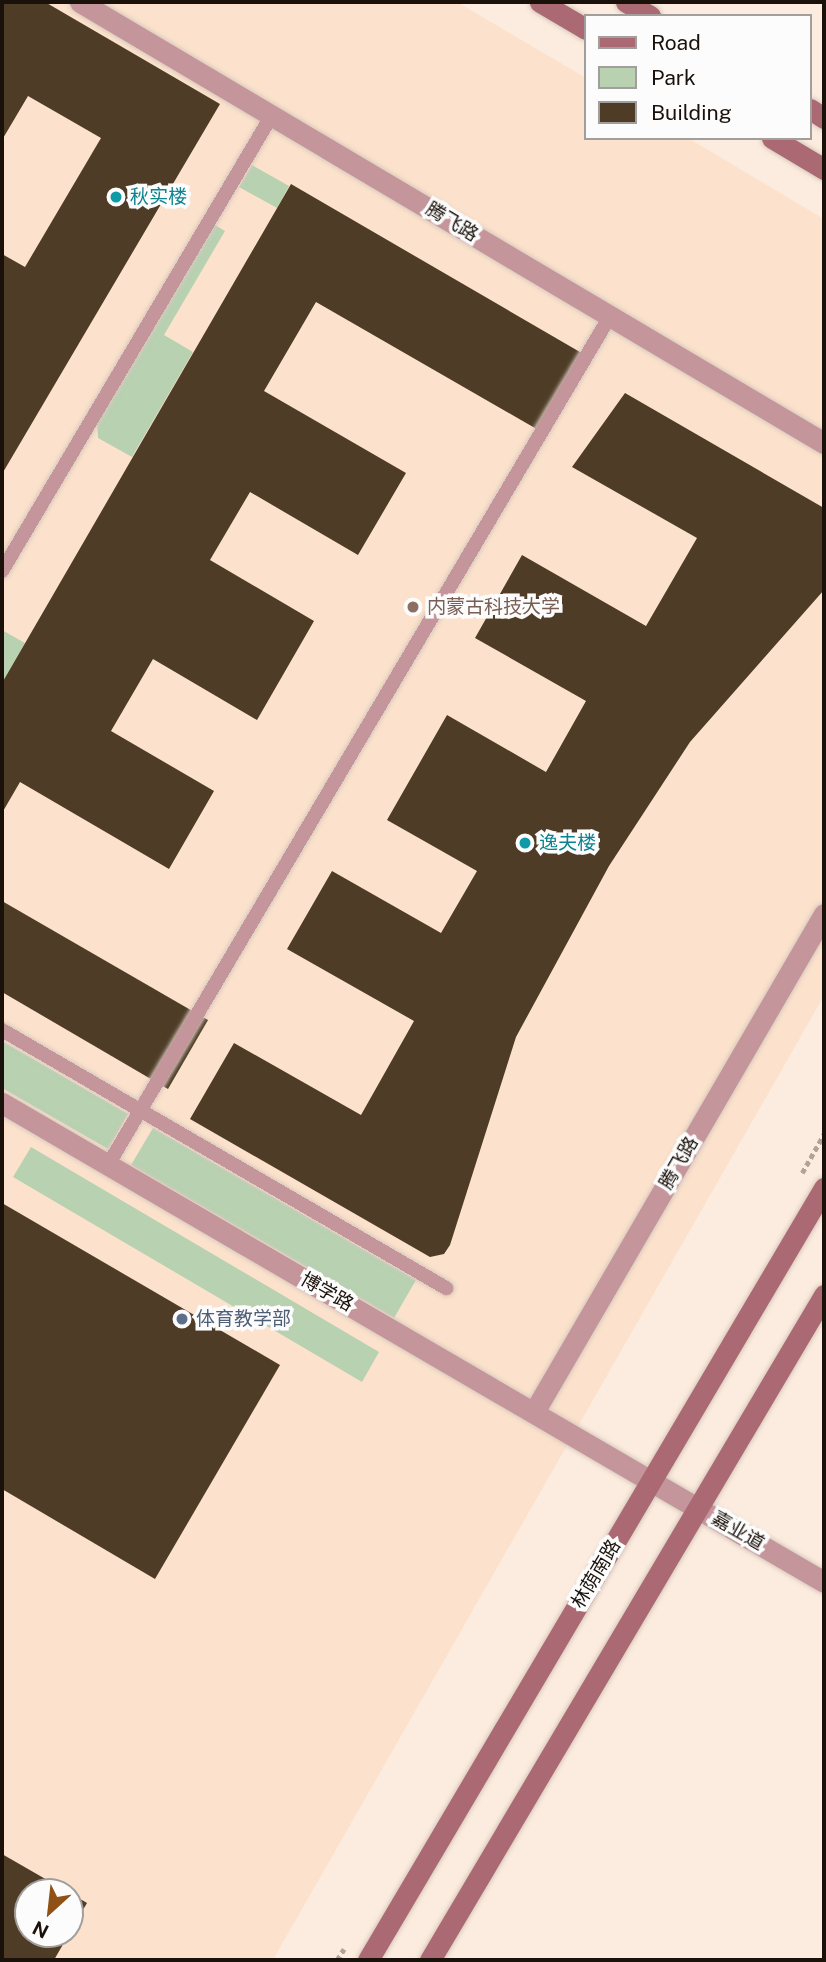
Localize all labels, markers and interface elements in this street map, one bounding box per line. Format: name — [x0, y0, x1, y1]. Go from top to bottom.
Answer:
legend — [584, 14, 812, 140]
text: Road — [651, 30, 701, 55]
text: Park — [651, 65, 696, 90]
text: Building — [651, 100, 732, 125]
place label: 秋实楼 — [130, 186, 187, 208]
marker: 秋实楼 — [108, 189, 124, 205]
street label: 腾飞路 — [422, 198, 482, 246]
place label: 内蒙古科技大学 — [427, 596, 560, 618]
marker: 内蒙古科技大学 — [405, 599, 421, 615]
place label: 逸夫楼 — [539, 832, 596, 854]
marker: 逸夫楼 — [517, 835, 533, 851]
street label: 腾飞路 — [655, 1133, 703, 1193]
street label: 博学路 — [297, 1268, 357, 1316]
place label: 体育教学部 — [196, 1308, 291, 1330]
marker: 体育教学部 — [174, 1311, 190, 1327]
street label: 嘉业道 — [708, 1507, 768, 1555]
street label: 林荫南路 — [567, 1536, 625, 1612]
north arrow — [14, 1878, 84, 1948]
text: N — [29, 1917, 52, 1943]

